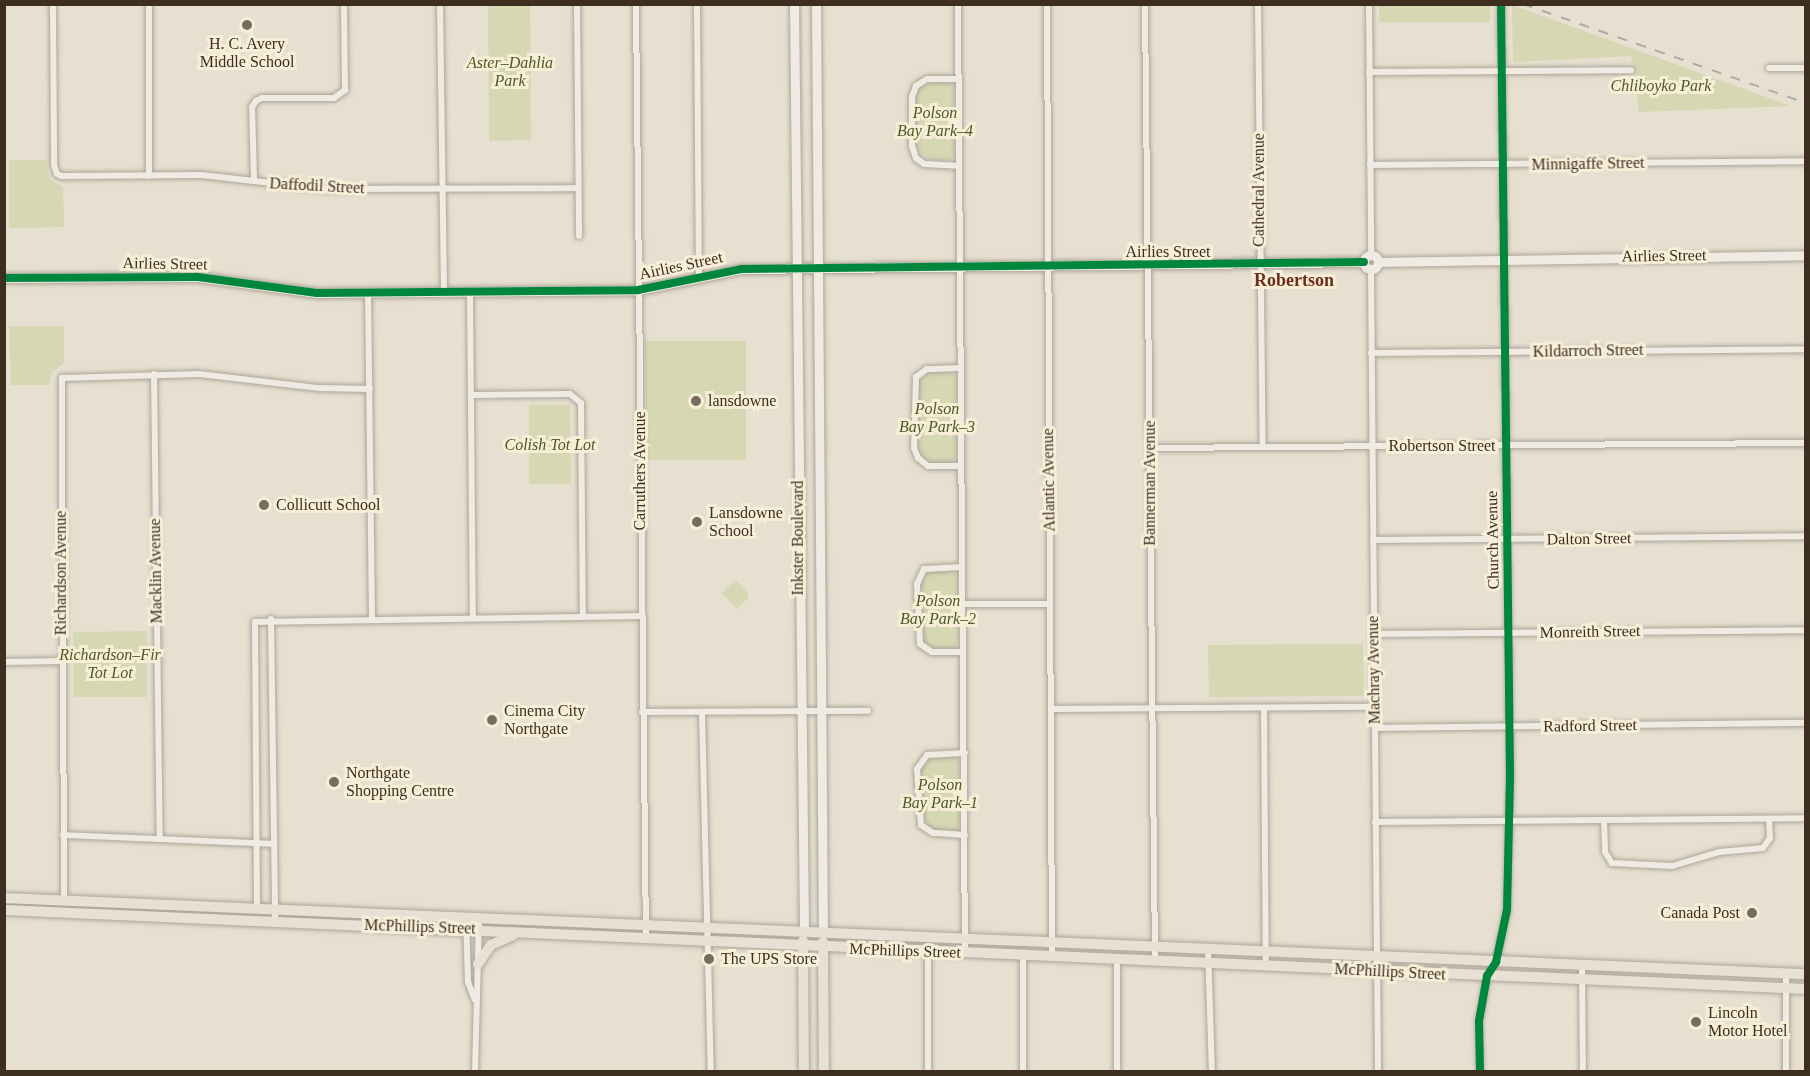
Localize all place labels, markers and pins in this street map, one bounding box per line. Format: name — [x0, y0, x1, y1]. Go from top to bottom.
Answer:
marker: H. C. Avery Middle School — [240, 18, 254, 32]
place label: H. C. Avery Middle School — [200, 34, 294, 72]
place label: lansdowne — [708, 391, 776, 411]
marker: lansdowne — [689, 394, 703, 408]
place label: Collicutt School — [276, 495, 380, 515]
marker: Collicutt School — [257, 498, 271, 512]
place label: Lansdowne School — [709, 503, 783, 541]
marker: Lansdowne School — [690, 515, 704, 529]
place label: Cinema City Northgate — [504, 701, 585, 739]
marker: Cinema City Northgate — [485, 713, 499, 727]
place label: Northgate Shopping Centre — [346, 763, 454, 801]
marker: Northgate Shopping Centre — [327, 775, 341, 789]
place label: Canada Post — [1660, 903, 1740, 923]
marker: Canada Post — [1745, 906, 1759, 920]
place label: The UPS Store — [721, 949, 817, 969]
marker: The UPS Store — [702, 952, 716, 966]
place label: Lincoln Motor Hotel — [1708, 1003, 1788, 1041]
marker: Lincoln Motor Hotel — [1689, 1015, 1703, 1029]

